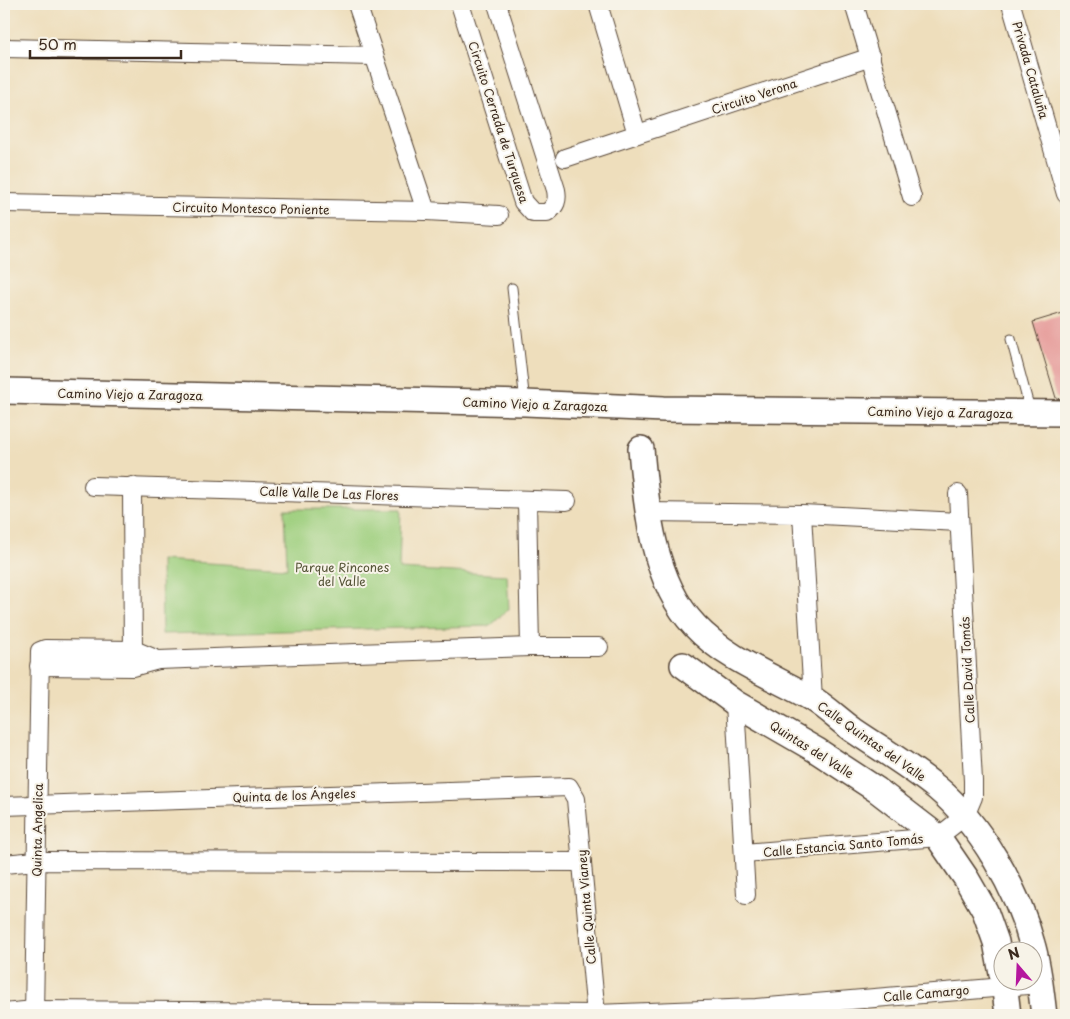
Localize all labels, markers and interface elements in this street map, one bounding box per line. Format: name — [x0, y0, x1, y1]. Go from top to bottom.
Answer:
street label: Privada Cataluña — [1008, 19, 1054, 121]
scale bar — [30, 28, 181, 60]
text: 50 m — [38, 32, 77, 55]
street label: Circuito Cerrada de Turquesa — [464, 39, 534, 206]
street label: Circuito Verona — [709, 74, 799, 118]
street label: Circuito Montesco Poniente — [172, 198, 330, 218]
street label: Camino Viejo a Zaragoza — [57, 384, 203, 404]
street label: Camino Viejo a Zaragoza — [462, 392, 609, 416]
street label: Camino Viejo a Zaragoza — [867, 402, 1013, 422]
street label: Calle Valle De Las Flores — [259, 482, 399, 504]
park label: Parque Rincones del Valle — [295, 558, 390, 590]
street label: Calle David Tomás — [955, 616, 979, 724]
street label: Calle Quintas del Valle — [814, 697, 930, 786]
street label: Quintas del Valle — [767, 716, 858, 782]
street label: Quinta Angelica — [27, 783, 47, 877]
street label: Quinta de los Ángeles — [232, 784, 356, 806]
street label: Calle Estancia Santo Tomás — [762, 829, 924, 861]
street label: Calle Quinta Vianey — [572, 849, 600, 965]
north arrow — [992, 942, 1042, 992]
text: N — [1005, 942, 1022, 965]
street label: Calle Camargo — [882, 980, 970, 1006]

